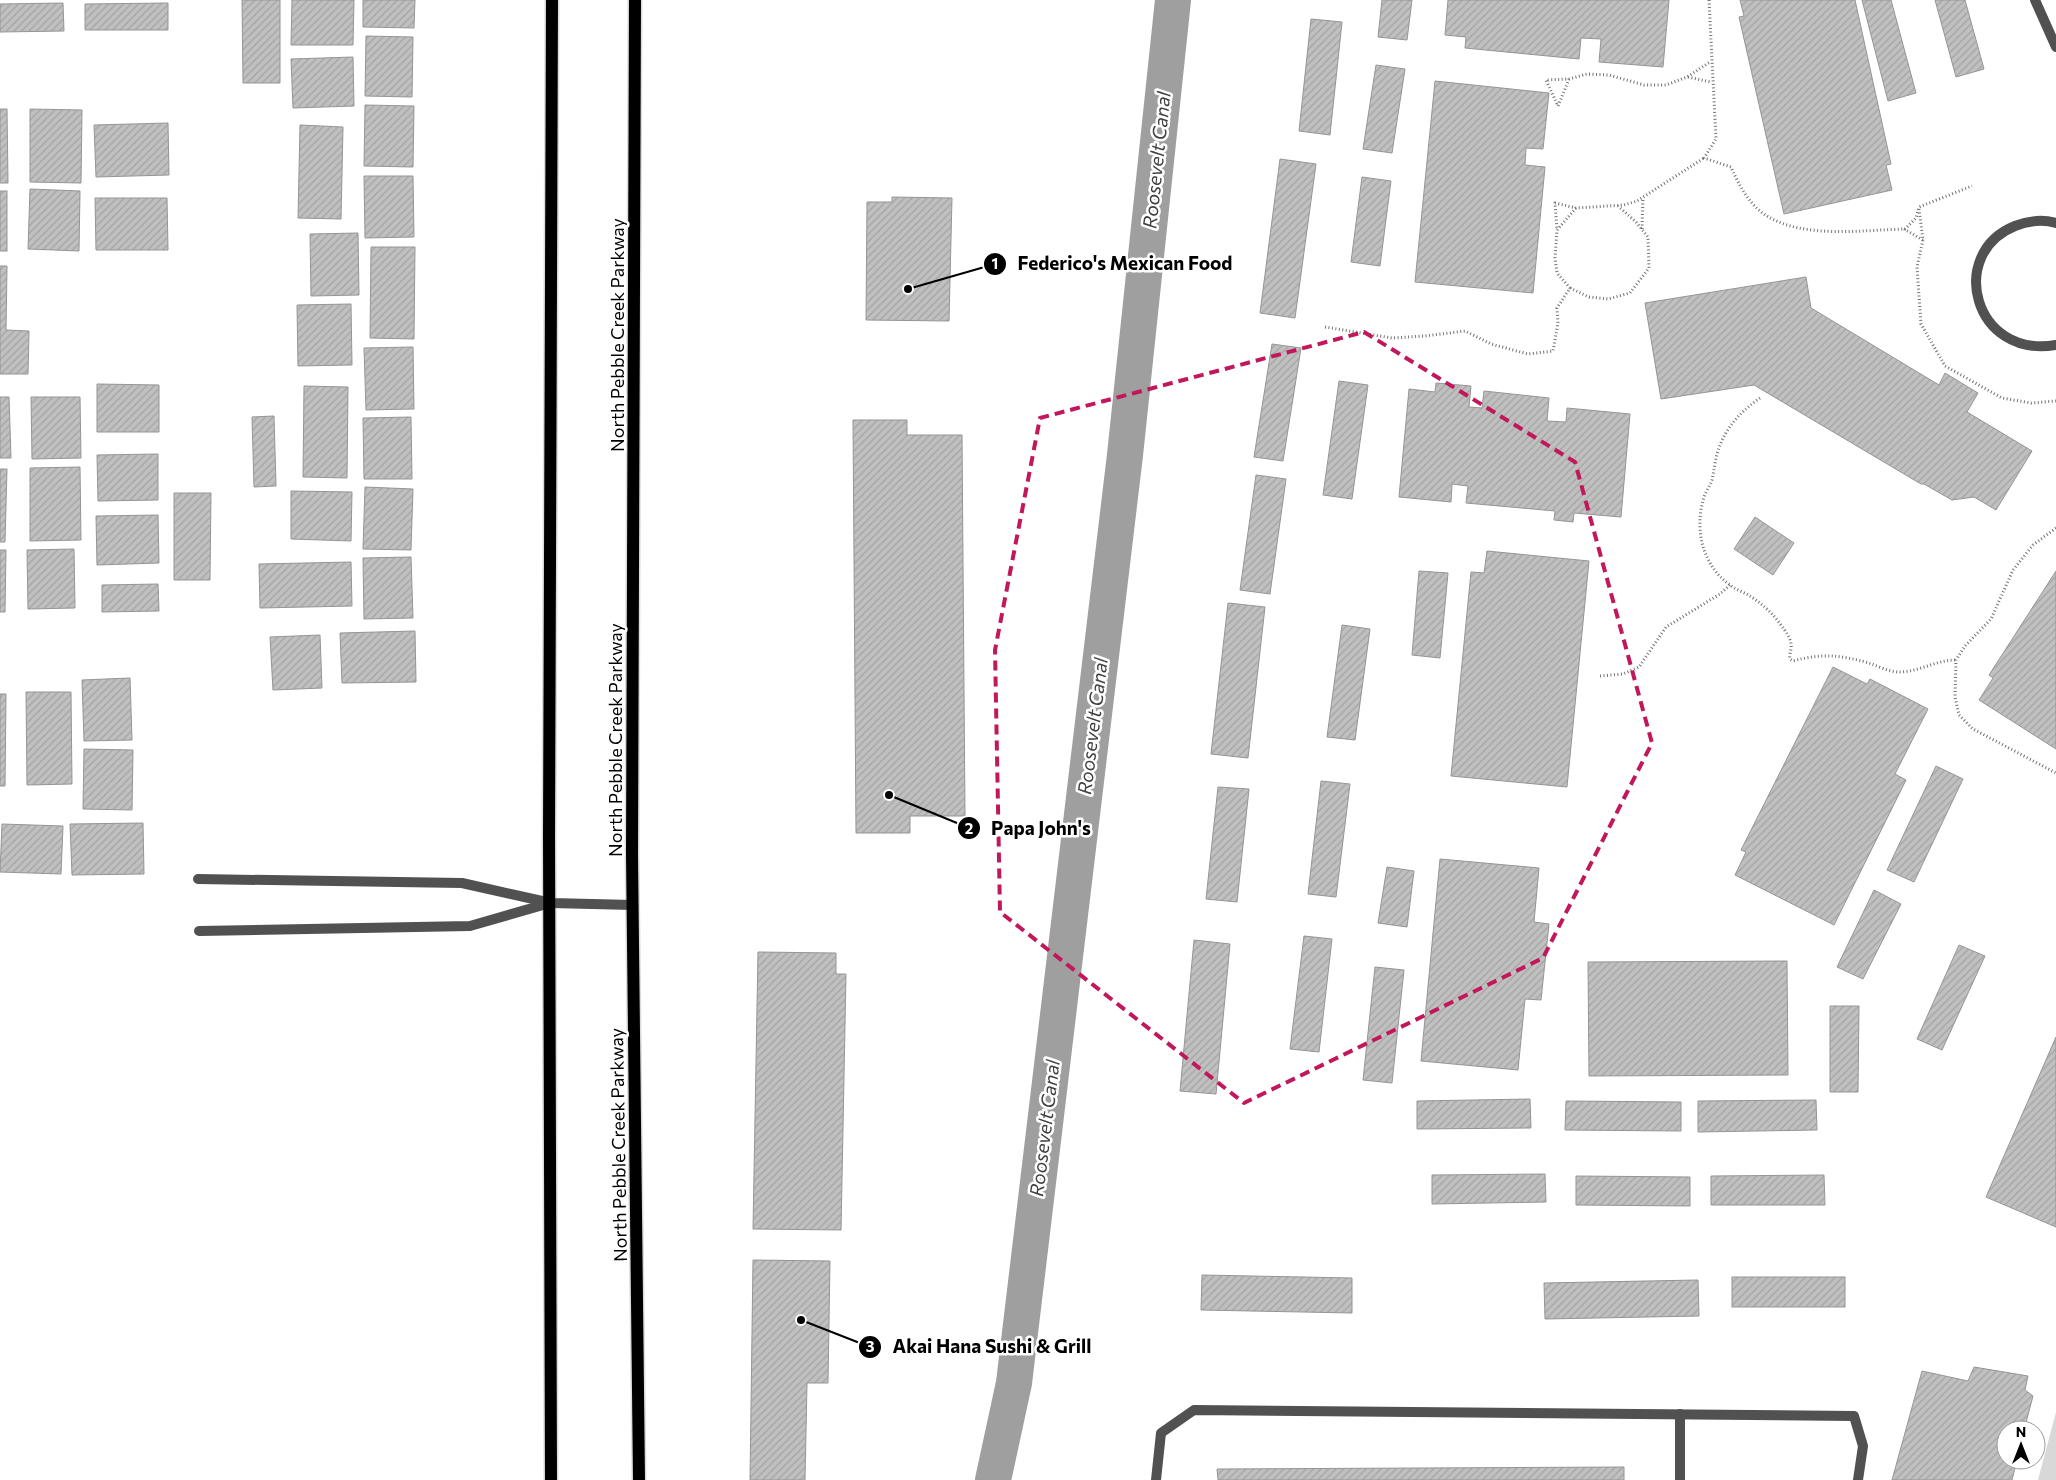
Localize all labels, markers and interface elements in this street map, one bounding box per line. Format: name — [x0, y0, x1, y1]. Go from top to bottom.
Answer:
water label: Roosevelt Canal — [1137, 89, 1175, 230]
street label: North Pebble Creek Parkway — [606, 218, 628, 452]
callout: Federico's Mexican Food — [982, 247, 1242, 281]
text: Federico's Mexican Food — [1017, 251, 1233, 274]
text: 1 — [992, 254, 998, 272]
street label: North Pebble Creek Parkway — [604, 623, 626, 857]
water label: Roosevelt Canal — [1072, 655, 1112, 796]
callout: Papa John's — [956, 811, 1101, 845]
text: Papa John's — [991, 816, 1091, 839]
text: 2 — [965, 819, 973, 837]
street label: North Pebble Creek Parkway — [605, 1028, 631, 1262]
water label: Roosevelt Canal — [1024, 1057, 1064, 1198]
callout: Akai Hana Sushi & Grill — [857, 1330, 1101, 1364]
text: Akai Hana Sushi & Grill — [893, 1334, 1091, 1357]
text: 3 — [866, 1337, 875, 1355]
north arrow — [1996, 1420, 2046, 1470]
text: N — [2016, 1423, 2026, 1440]

